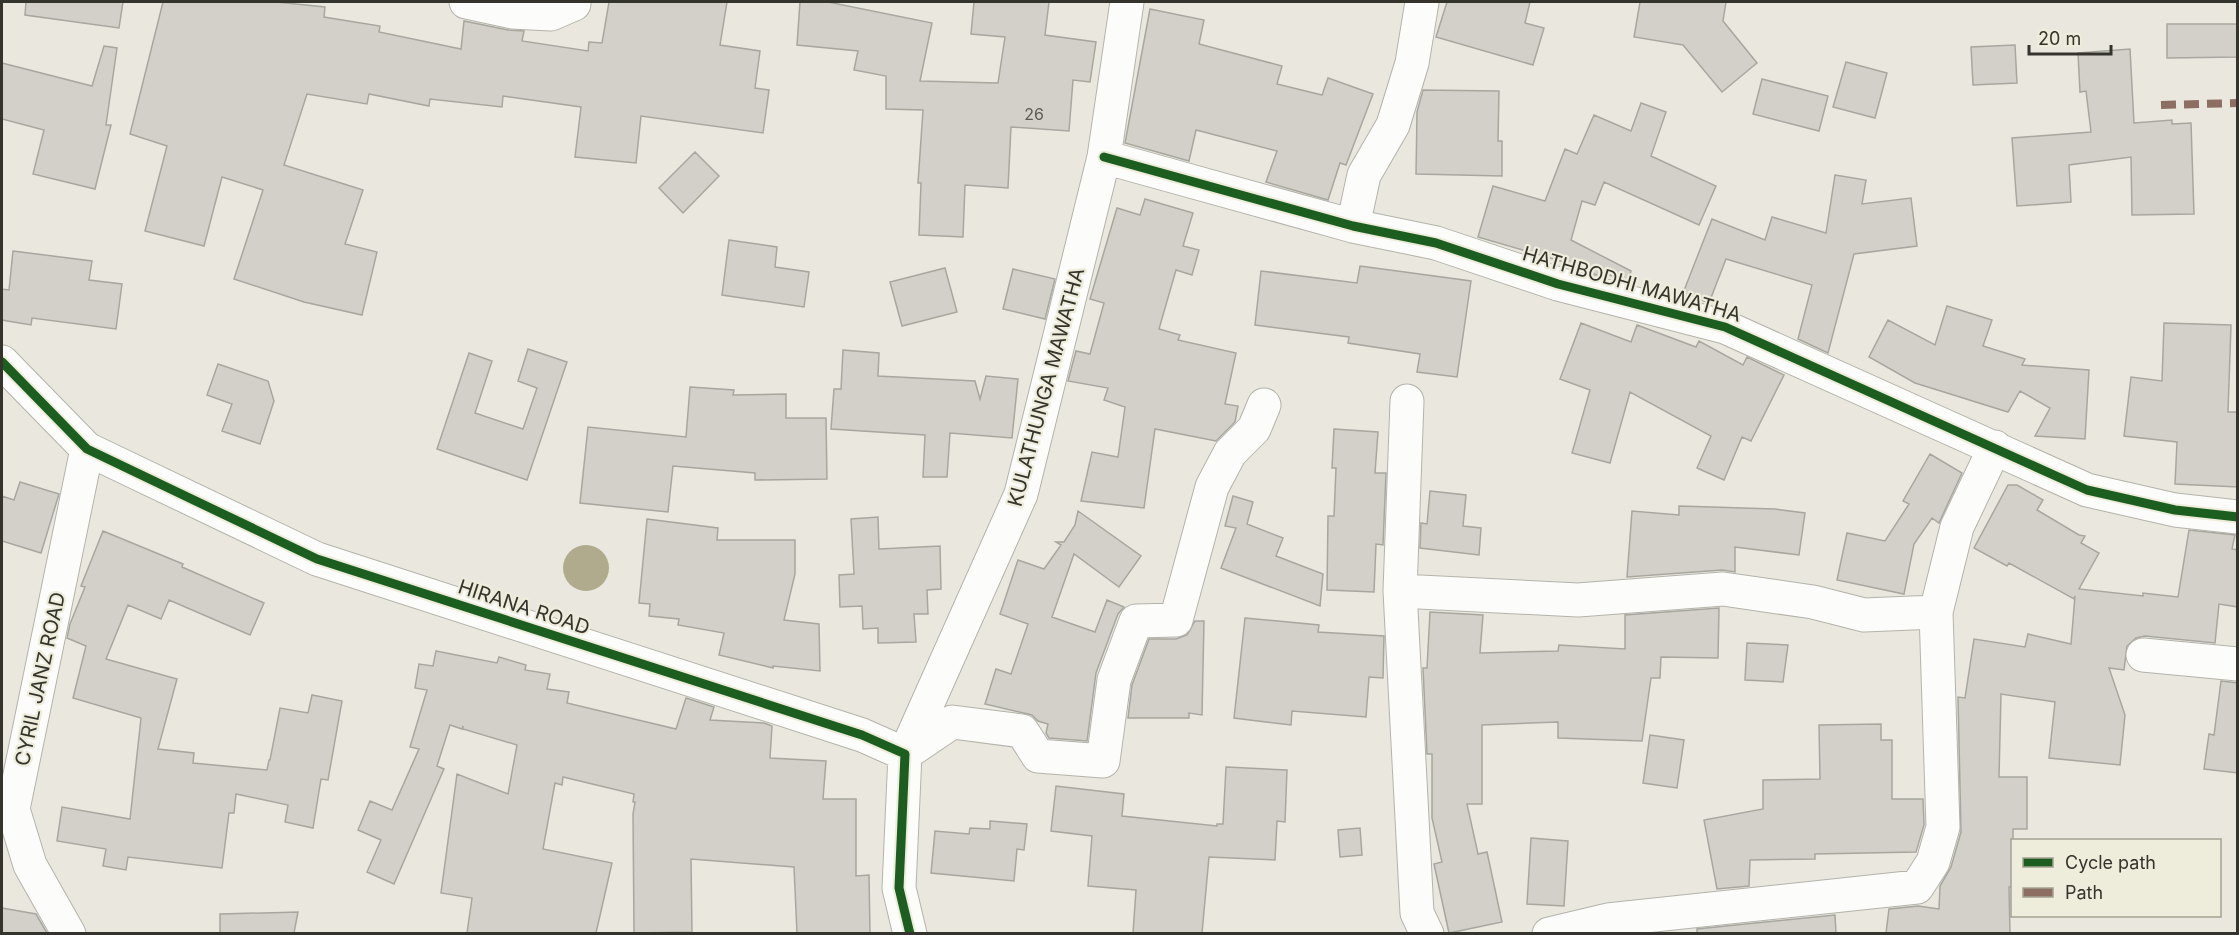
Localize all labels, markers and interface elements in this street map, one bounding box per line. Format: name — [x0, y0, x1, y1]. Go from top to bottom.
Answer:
scale bar — [2029, 18, 2112, 56]
text: 20 m — [2038, 28, 2081, 49]
house number: 26 — [1024, 104, 1044, 124]
street label: HATHBODHI MAWATHA — [1520, 241, 1744, 327]
street label: KULATHUNGA MAWATHA — [1003, 265, 1090, 509]
street label: HIRANA ROAD — [455, 574, 593, 640]
street label: CYRIL JANZ ROAD — [10, 590, 70, 768]
legend — [2011, 839, 2221, 917]
text: Cycle path — [2065, 852, 2156, 873]
text: Path — [2065, 882, 2103, 903]

